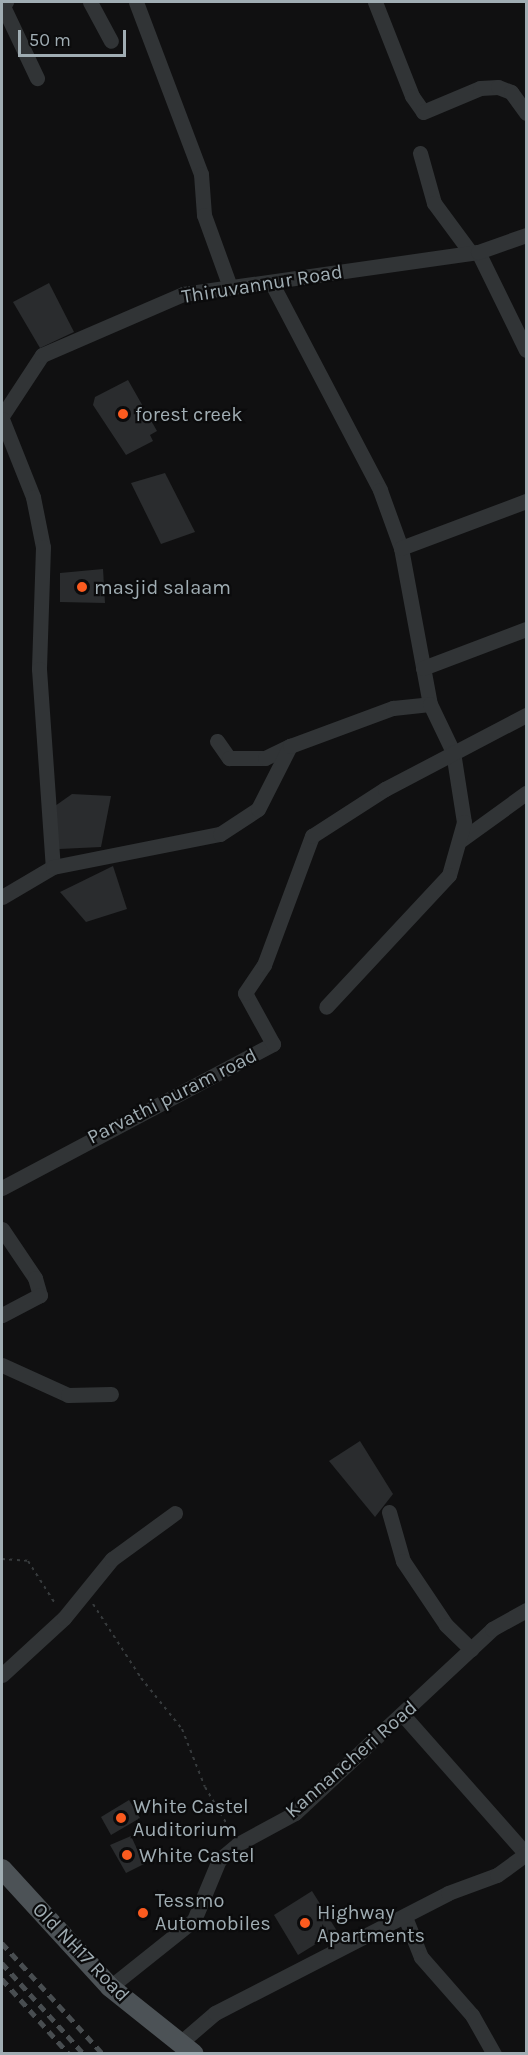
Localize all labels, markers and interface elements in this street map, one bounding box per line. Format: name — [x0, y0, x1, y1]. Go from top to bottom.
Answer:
scale bar — [21, 18, 129, 56]
text: 50 m — [29, 29, 71, 51]
street label: Thiruvannur Road — [180, 259, 344, 309]
place label: forest creek — [135, 402, 242, 426]
marker: forest creek — [116, 407, 130, 421]
place label: masjid salaam — [94, 575, 231, 599]
marker: masjid salaam — [75, 580, 89, 594]
street label: Parvathi puram road — [83, 1043, 261, 1149]
street label: Kannancheri Road — [280, 1695, 422, 1823]
place label: White Castel Auditorium — [133, 1794, 249, 1841]
marker: White Castel Auditorium — [114, 1811, 128, 1825]
place label: White Castel — [139, 1843, 255, 1867]
marker: White Castel — [120, 1848, 134, 1862]
place label: Tessmo Automobiles — [155, 1889, 271, 1936]
street label: Old NH17 Road — [28, 1897, 134, 2007]
place label: Highway Apartments — [317, 1900, 425, 1947]
marker: Tessmo Automobiles — [136, 1906, 150, 1920]
marker: Highway Apartments — [298, 1916, 312, 1930]

